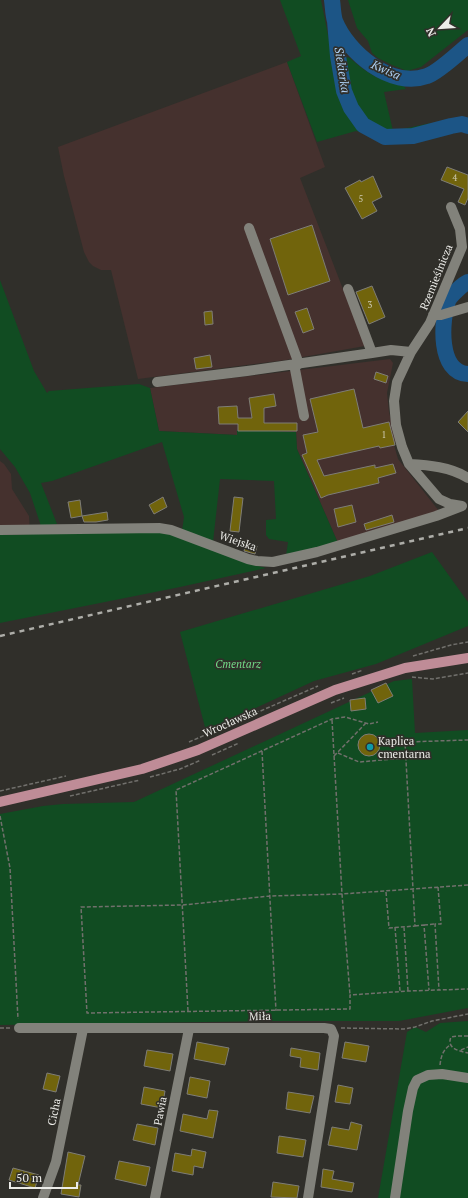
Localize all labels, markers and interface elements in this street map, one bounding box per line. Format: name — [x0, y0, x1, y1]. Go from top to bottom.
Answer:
north arrow — [420, 8, 460, 48]
text: N — [423, 25, 439, 39]
water label: Siekierka — [331, 46, 354, 94]
water label: Kwisa — [368, 56, 403, 83]
house number: 4 — [453, 172, 458, 184]
house number: 5 — [359, 193, 364, 205]
street label: Rzemieślnicza — [416, 242, 456, 312]
house number: 3 — [368, 299, 373, 311]
house number: 1 — [382, 429, 386, 441]
street label: Wiejska — [218, 528, 259, 554]
park label: Cmentarz — [215, 657, 262, 671]
street label: Wrocławska — [201, 704, 260, 740]
place label: Kaplica cmentarna — [378, 734, 431, 761]
marker: Kaplica cmentarna — [365, 742, 375, 752]
street label: Miła — [249, 1009, 272, 1023]
street label: Pawia — [150, 1095, 170, 1127]
street label: Cicha — [44, 1097, 64, 1127]
scale bar — [10, 1164, 77, 1190]
text: 50 m — [16, 1170, 43, 1185]

